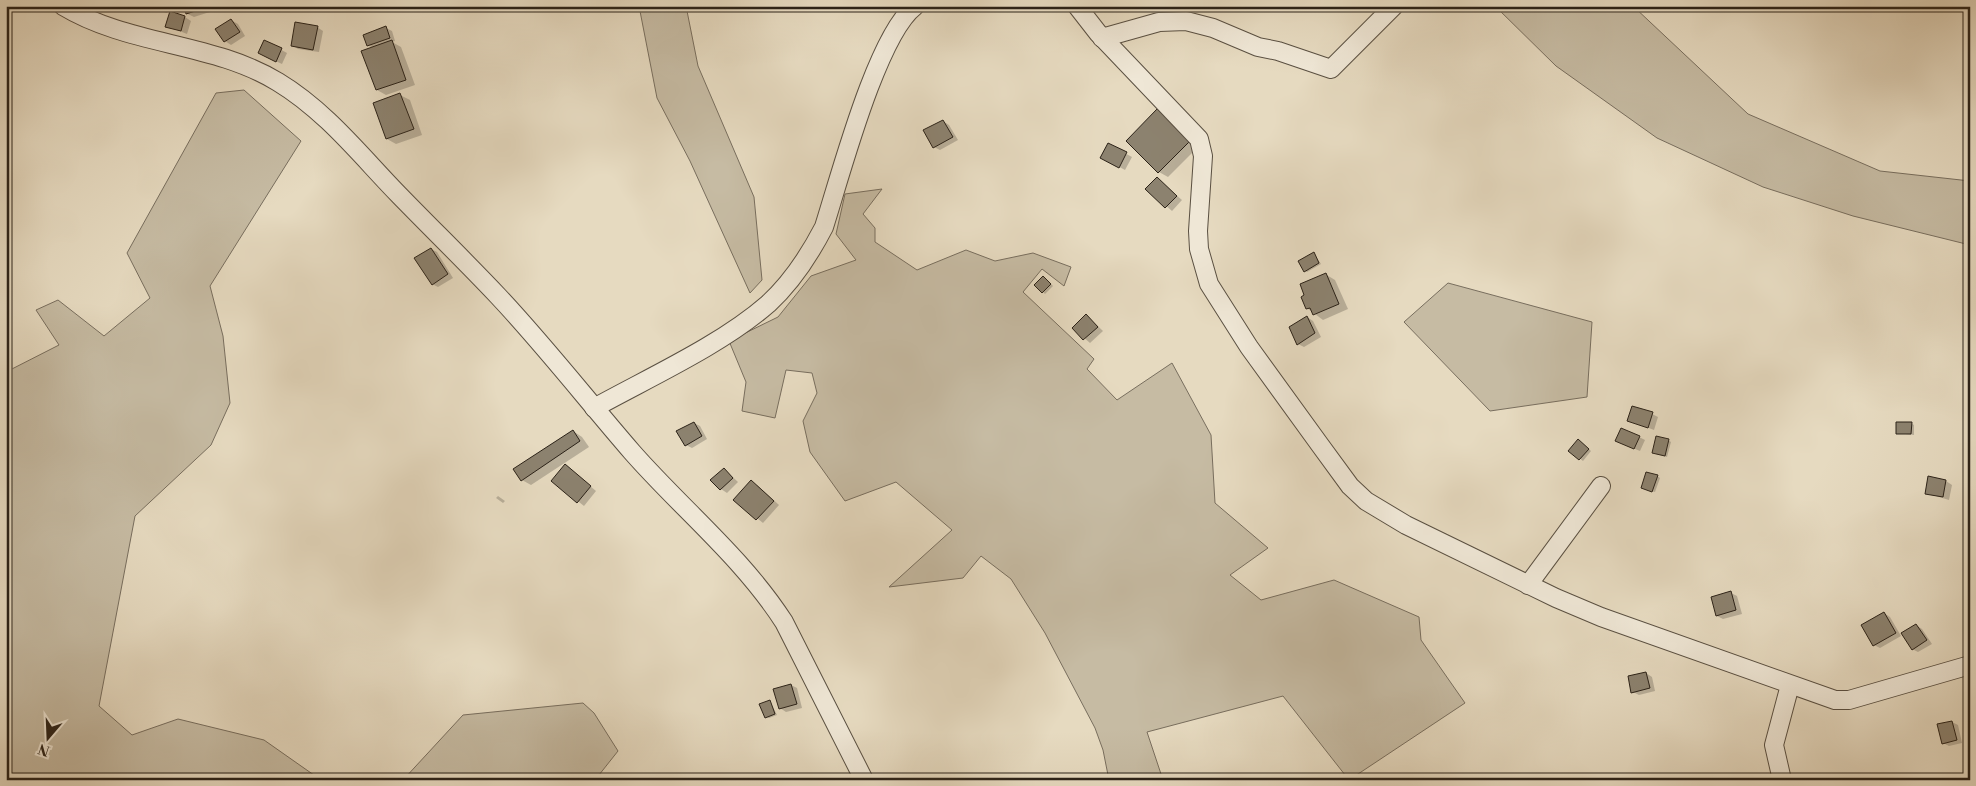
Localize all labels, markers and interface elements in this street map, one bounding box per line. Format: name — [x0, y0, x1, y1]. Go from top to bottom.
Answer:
north arrow — [22, 714, 72, 764]
text: N — [36, 739, 52, 760]

